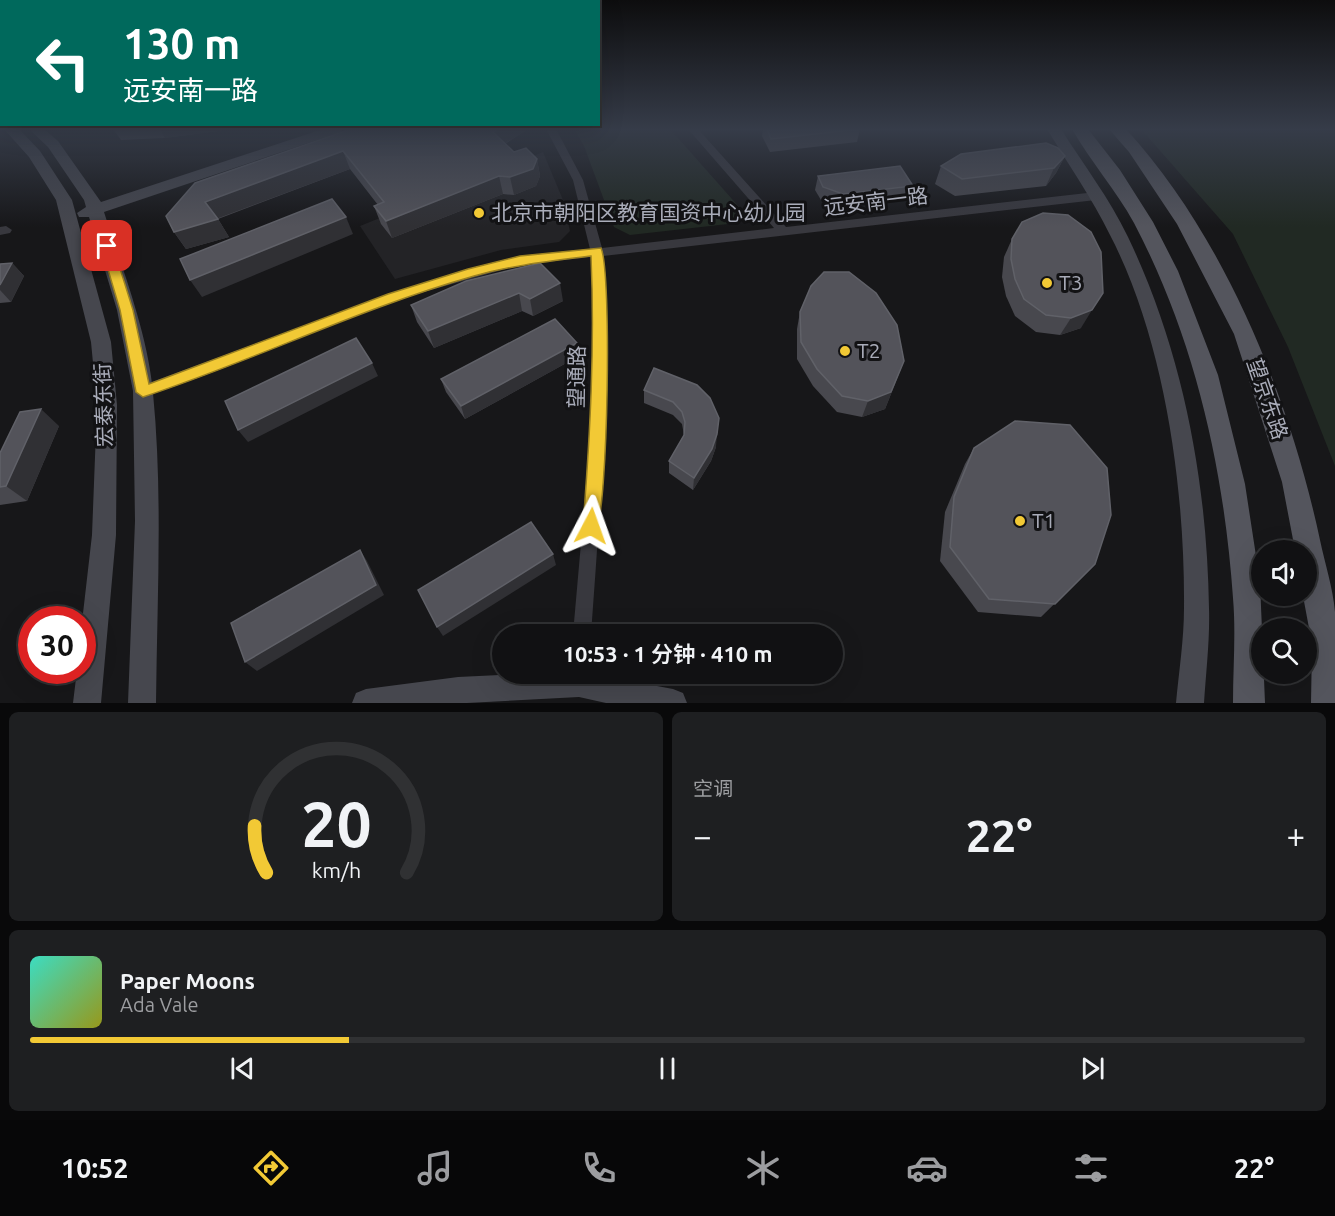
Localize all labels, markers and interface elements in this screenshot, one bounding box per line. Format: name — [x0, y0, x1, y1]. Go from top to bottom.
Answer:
text: 130 m — [123, 20, 240, 67]
icon: left — [24, 24, 102, 102]
text: 远安南一路 — [123, 75, 258, 105]
street label: 远安南一路 — [822, 183, 929, 219]
place label: 北京市朝阳区教育国资中心幼儿园 — [491, 200, 806, 224]
marker: 北京市朝阳区教育国资中心幼儿园 — [472, 206, 486, 220]
pin — [81, 220, 132, 271]
icon: arrive — [90, 229, 123, 262]
place label: T3 — [1059, 270, 1083, 294]
marker: T3 — [1040, 276, 1054, 290]
place label: T2 — [857, 338, 881, 362]
marker: T2 — [838, 344, 852, 358]
street label: 望通路 — [563, 345, 589, 409]
street label: 望京东路 — [1243, 355, 1293, 442]
street label: 宏泰东街 — [90, 363, 116, 447]
position arrow — [559, 494, 623, 558]
place label: T1 — [1032, 508, 1056, 532]
marker: T1 — [1013, 514, 1027, 528]
map controls — [1251, 540, 1317, 684]
button: sound — [1251, 540, 1317, 606]
speed limit sign: 30 — [18, 606, 96, 684]
button: search — [1251, 618, 1317, 684]
text: 10:53 · 1 分钟 · 410 m — [563, 641, 772, 666]
text: 空调 — [693, 777, 733, 800]
text: 20 — [301, 789, 371, 859]
text: 22° — [966, 810, 1032, 861]
text: − — [693, 817, 712, 854]
text: + — [1286, 817, 1305, 854]
text: km/h — [311, 859, 361, 883]
text: Paper Moons — [120, 968, 255, 993]
text: Ada Vale — [120, 993, 198, 1016]
icon: previous — [226, 1052, 259, 1085]
icon: pause — [651, 1052, 684, 1085]
icon: next — [1076, 1052, 1109, 1085]
icon: directions — [250, 1147, 292, 1189]
icon: music — [414, 1147, 456, 1189]
icon: phone — [578, 1147, 620, 1189]
icon: climate — [742, 1147, 784, 1189]
icon: car — [906, 1147, 948, 1189]
icon: filters — [1070, 1147, 1112, 1189]
text: 10:52 — [61, 1153, 129, 1183]
text: 22° — [1234, 1153, 1274, 1183]

